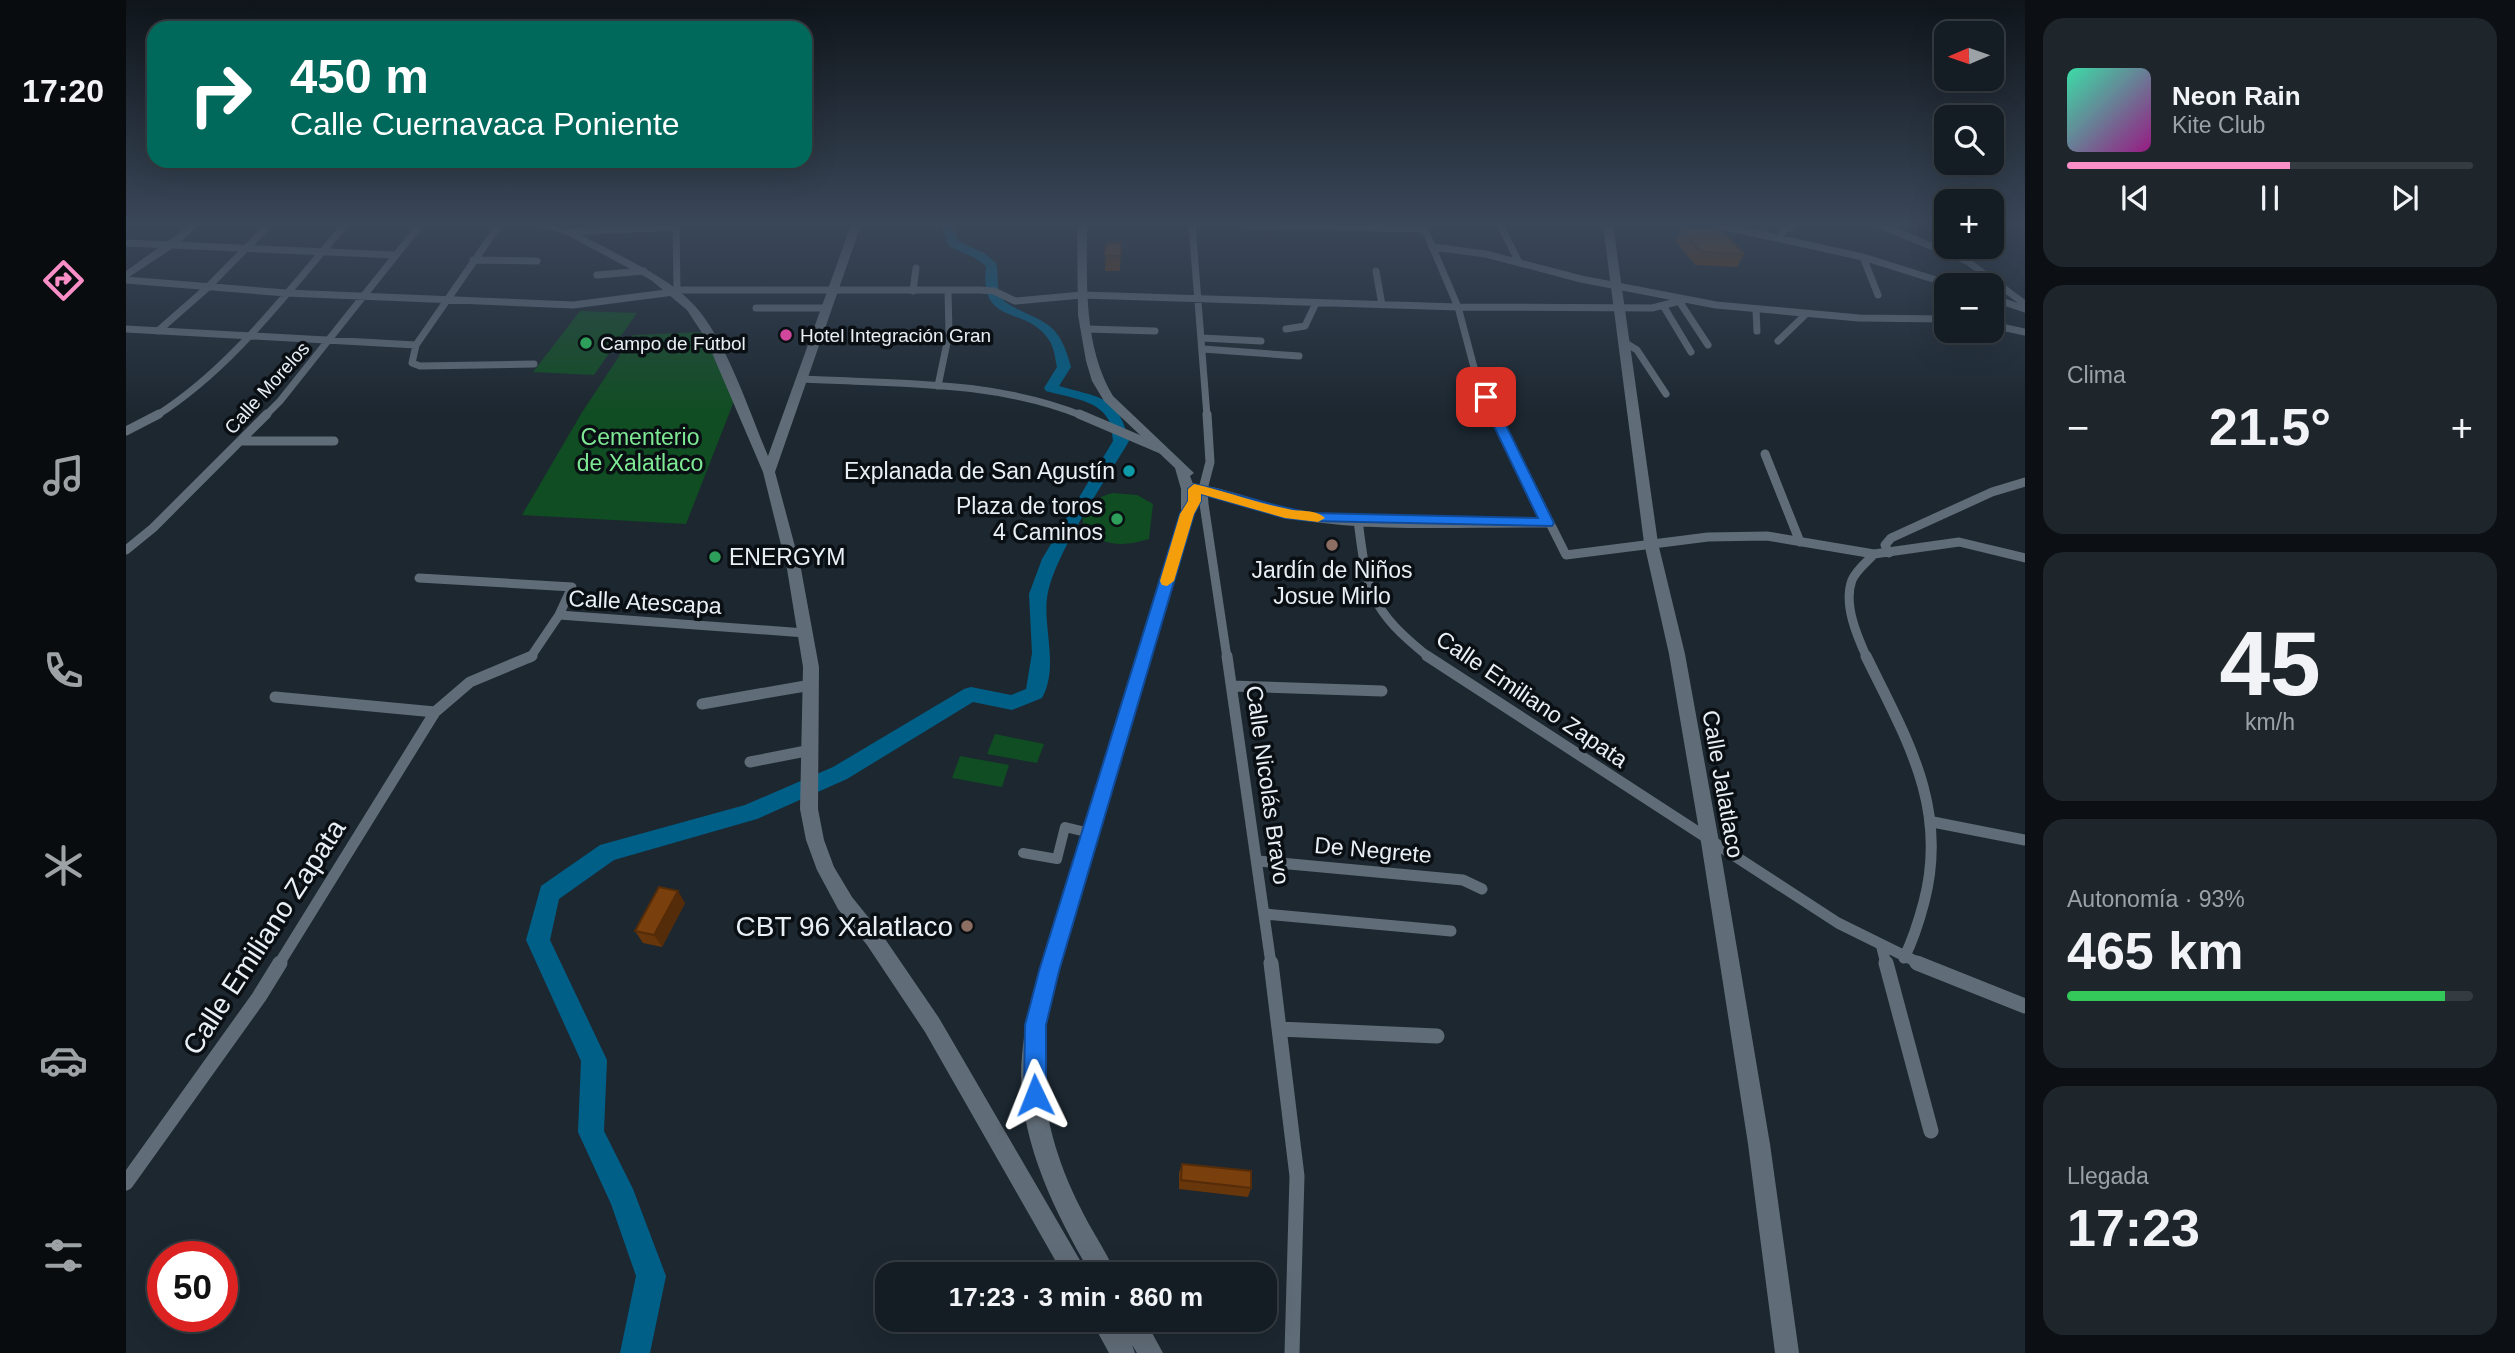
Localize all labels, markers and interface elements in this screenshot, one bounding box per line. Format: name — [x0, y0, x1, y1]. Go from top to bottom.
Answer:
north arrow — [1934, 21, 2004, 91]
map controls — [1934, 21, 2004, 343]
icon: right — [175, 49, 266, 140]
text: 450 m — [290, 49, 429, 103]
text: 17:20 — [22, 73, 104, 109]
text: Neon Rain — [2172, 81, 2301, 111]
button: search — [1934, 105, 2004, 175]
text: Calle Cuernavaca Poniente — [290, 106, 680, 142]
text: Kite Club — [2172, 112, 2265, 138]
icon: previous — [2116, 179, 2154, 217]
icon: pause — [2251, 179, 2289, 217]
icon: next — [2386, 179, 2424, 217]
button: + — [1934, 189, 2004, 259]
icon: directions — [39, 256, 88, 305]
button: − — [1934, 273, 2004, 343]
place label: Hotel Integración Gran — [800, 325, 991, 346]
marker: Hotel Integración Gran — [778, 327, 794, 343]
place label: Campo de Fútbol — [600, 333, 746, 354]
marker: Campo de Fútbol — [578, 335, 594, 351]
street label: Calle Morelos — [220, 338, 314, 438]
text: Clima — [2067, 362, 2126, 388]
pin — [1456, 367, 1516, 427]
icon: arrive — [1467, 378, 1505, 416]
text: 21.5° — [2209, 398, 2331, 456]
text: − — [2067, 407, 2089, 449]
text: + — [2451, 407, 2473, 449]
park label: Cementerio de Xalatlaco — [577, 424, 703, 476]
icon: music — [39, 451, 88, 500]
place label: Explanada de San Agustín — [844, 458, 1115, 484]
marker: Explanada de San Agustín — [1121, 463, 1137, 479]
place label: Plaza de toros 4 Caminos — [956, 493, 1103, 545]
marker: Plaza de toros 4 Caminos — [1109, 511, 1125, 527]
marker: Jardín de Niños Josue Mirlo — [1324, 537, 1340, 553]
place label: ENERGYM — [729, 544, 845, 570]
marker: ENERGYM — [707, 549, 723, 565]
place label: Jardín de Niños Josue Mirlo — [1251, 557, 1413, 609]
street label: Calle Atescapa — [568, 585, 722, 619]
text: 45 — [2219, 613, 2321, 714]
street label: Calle Emiliano Zapata — [1431, 625, 1633, 773]
icon: phone — [39, 646, 88, 695]
street label: Calle Nicolás Bravo — [1241, 684, 1295, 886]
street label: Calle Jalatlaco — [1697, 708, 1749, 860]
text: km/h — [2245, 709, 2295, 735]
street label: Calle Emiliano Zapata — [176, 813, 352, 1060]
street label: De Negrete — [1313, 832, 1433, 868]
icon: climate — [39, 841, 88, 890]
text: Autonomía · 93% — [2067, 886, 2245, 912]
place label: CBT 96 Xalatlaco — [736, 911, 953, 942]
marker: CBT 96 Xalatlaco — [959, 918, 975, 934]
text: 465 km — [2067, 922, 2243, 980]
icon: car — [39, 1036, 88, 1085]
position arrow — [998, 1058, 1072, 1132]
text: Llegada — [2067, 1163, 2149, 1189]
text: 17:23 — [2067, 1199, 2200, 1257]
icon: filters — [39, 1231, 88, 1280]
speed limit sign: 50 — [147, 1241, 238, 1332]
text: 17:23 · 3 min · 860 m — [949, 1282, 1203, 1312]

